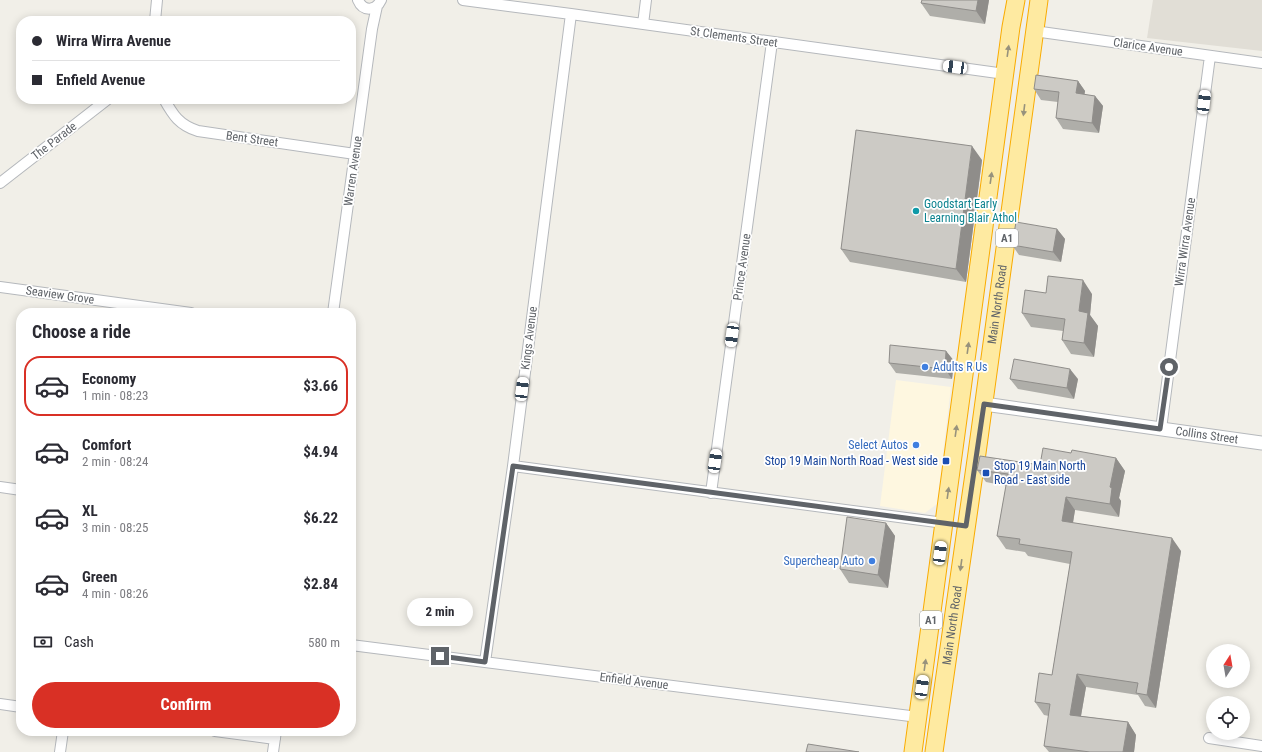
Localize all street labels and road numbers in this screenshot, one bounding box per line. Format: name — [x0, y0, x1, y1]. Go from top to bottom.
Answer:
street label: St Clements Street — [689, 24, 779, 50]
street label: Clarice Avenue — [1112, 35, 1184, 59]
street label: The Parade — [29, 119, 80, 163]
street label: Bent Street — [225, 128, 279, 150]
street label: Warren Avenue — [341, 135, 365, 207]
street label: Wirra Wirra Avenue — [1172, 196, 1198, 287]
road number: A1 — [996, 229, 1018, 247]
street label: Prince Avenue — [730, 232, 754, 301]
street label: Main North Road — [985, 264, 1010, 345]
street label: Seaview Grove — [25, 283, 95, 307]
street label: Kings Avenue — [518, 305, 540, 371]
street label: Collins Street — [1174, 424, 1240, 447]
street label: Main North Road — [940, 585, 965, 666]
road number: A1 — [920, 611, 942, 629]
street label: Enfield Avenue — [599, 670, 670, 692]

